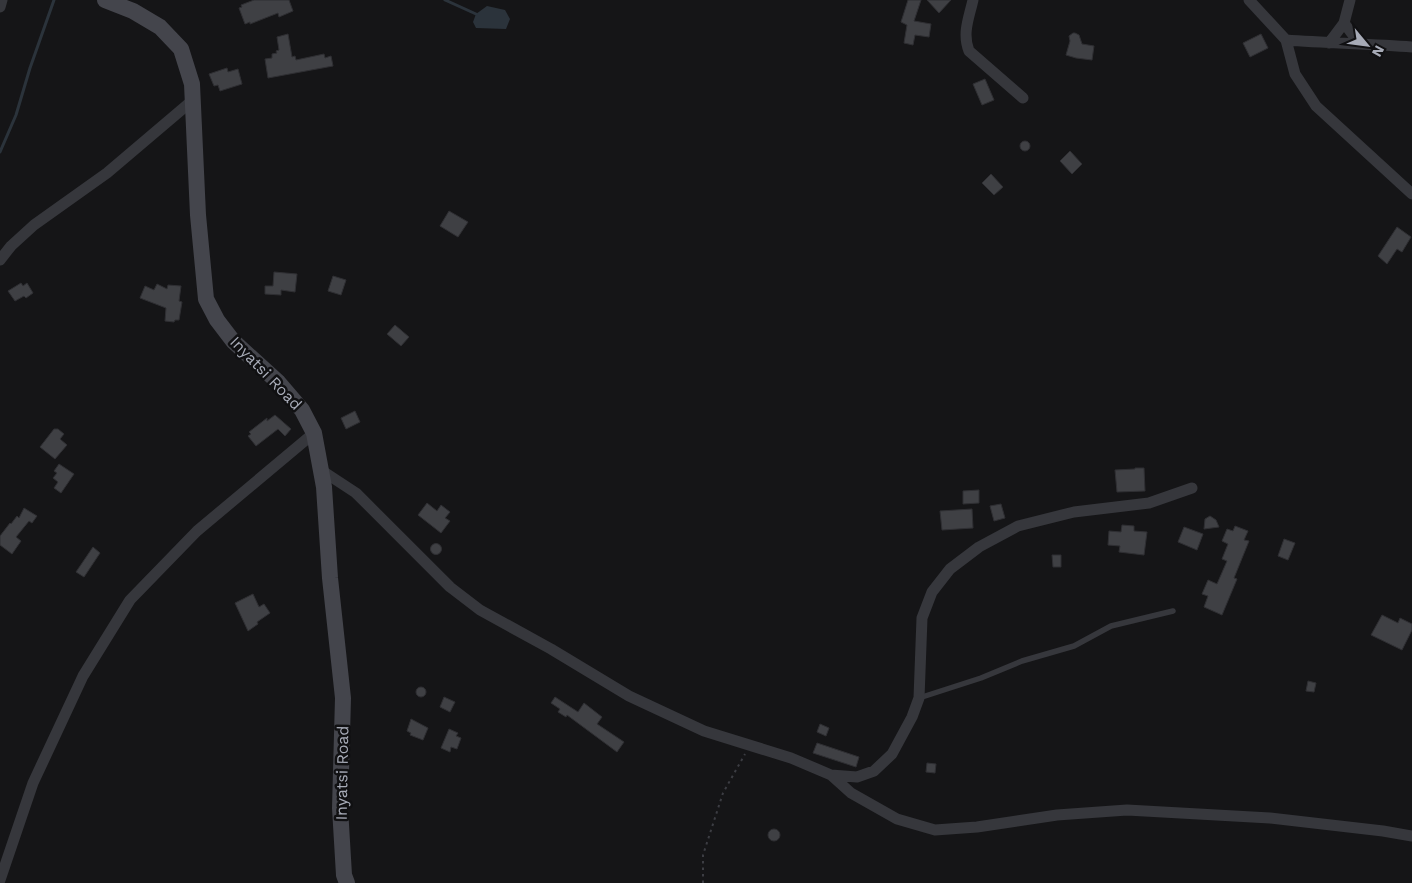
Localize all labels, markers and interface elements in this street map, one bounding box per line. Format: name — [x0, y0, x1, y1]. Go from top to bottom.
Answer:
north arrow — [1342, 20, 1392, 70]
text: N — [1369, 43, 1388, 60]
street label: Inyatsi Road — [226, 332, 306, 414]
street label: Inyatsi Road — [332, 725, 352, 821]

